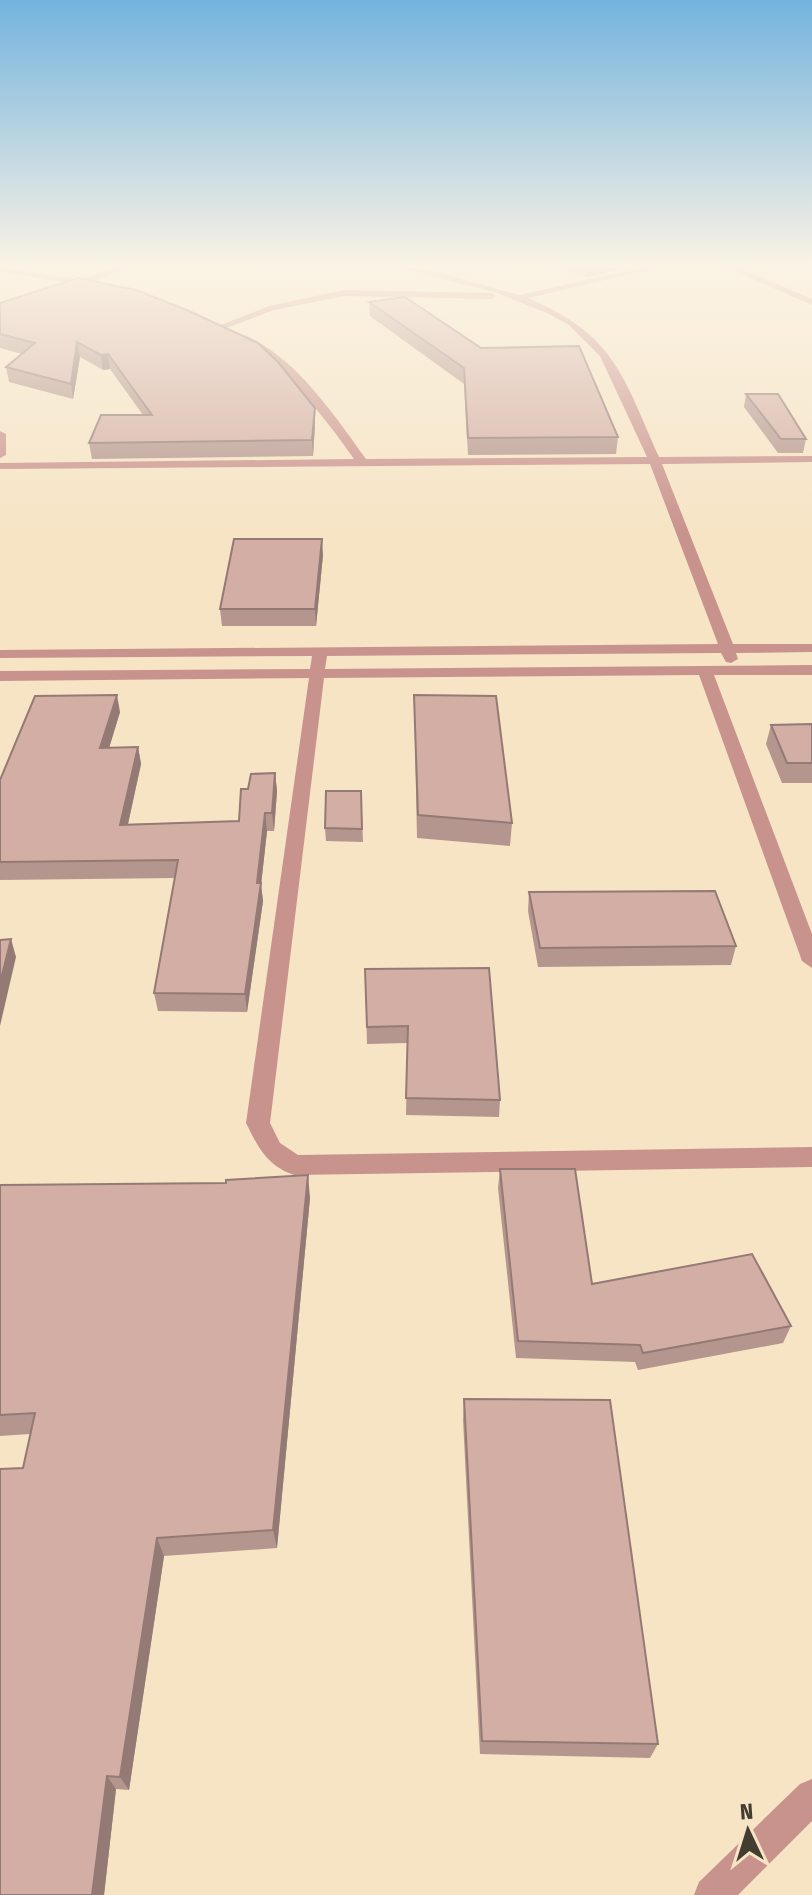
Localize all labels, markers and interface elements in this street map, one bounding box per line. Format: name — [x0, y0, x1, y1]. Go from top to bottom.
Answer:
north arrow — [708, 1791, 788, 1871]
text: N — [739, 1798, 754, 1825]

